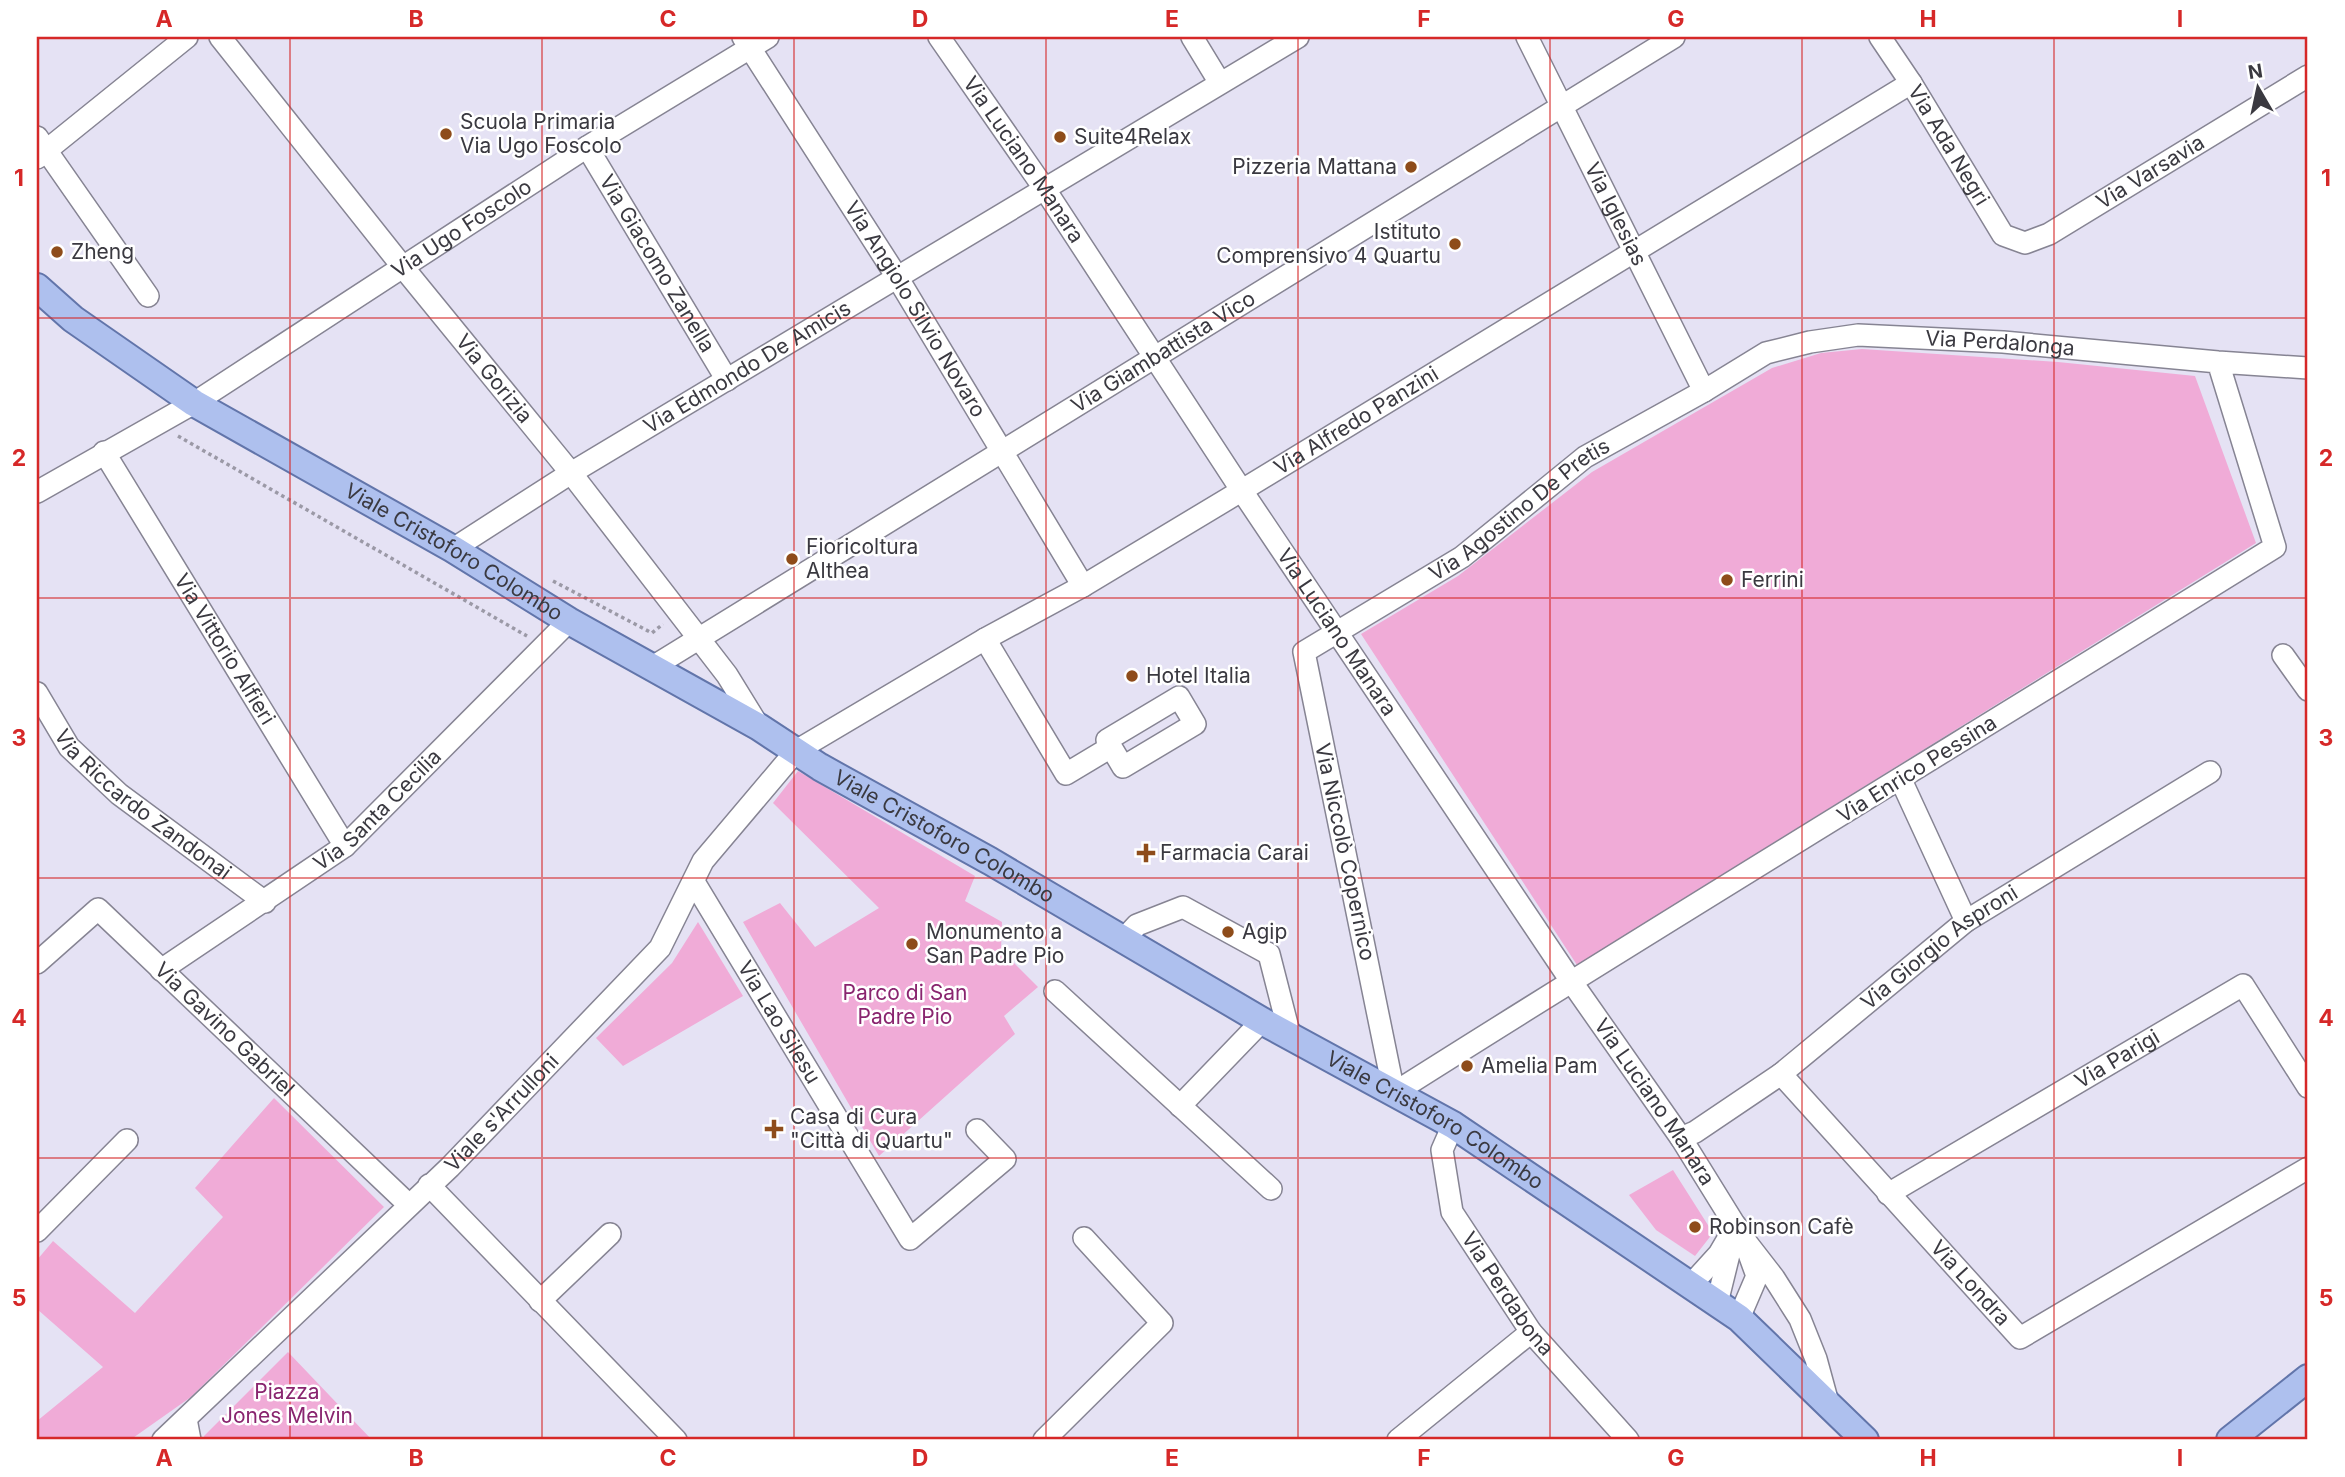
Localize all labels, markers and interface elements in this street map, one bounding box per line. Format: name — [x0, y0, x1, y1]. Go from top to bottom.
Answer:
text: A — [155, 5, 173, 33]
text: B — [408, 5, 424, 33]
text: C — [659, 5, 677, 33]
text: D — [912, 5, 928, 33]
text: E — [1165, 5, 1179, 33]
text: F — [1417, 5, 1431, 33]
text: G — [1667, 5, 1685, 33]
text: H — [1919, 5, 1937, 33]
text: I — [2177, 5, 2183, 33]
north arrow — [2222, 52, 2292, 122]
text: N — [2246, 59, 2264, 84]
street label: Via Luciano Manara — [958, 71, 1089, 247]
street label: Via Ada Negri — [1903, 80, 1995, 210]
place label: Scuola Primaria Via Ugo Foscolo — [460, 109, 622, 158]
place label: Suite4Relax — [1074, 124, 1191, 149]
marker: Scuola Primaria Via Ugo Foscolo — [438, 126, 454, 142]
marker: Suite4Relax — [1052, 129, 1068, 145]
street label: Via Varsavia — [2092, 129, 2209, 214]
place label: Pizzeria Mattana — [1232, 154, 1397, 179]
street label: Via Iglesias — [1580, 158, 1652, 270]
marker: Pizzeria Mattana — [1403, 159, 1419, 175]
text: 1 — [14, 164, 24, 192]
text: 1 — [2321, 164, 2331, 192]
street label: Via Giacomo Zanella — [594, 170, 720, 357]
street label: Via Ugo Foscolo — [387, 174, 536, 283]
street label: Via Angiolo Silvio Novaro — [839, 196, 991, 422]
place label: Istituto Comprensivo 4 Quartu — [1216, 219, 1441, 268]
marker: Istituto Comprensivo 4 Quartu — [1447, 236, 1463, 252]
place label: Zheng — [71, 239, 134, 264]
marker: Zheng — [49, 244, 65, 260]
street label: Via Giambattista Vico — [1067, 285, 1260, 418]
street label: Via Edmondo De Amicis — [639, 295, 855, 438]
street label: Via Perdalonga — [1925, 325, 2076, 361]
street label: Via Gorizia — [451, 329, 538, 428]
street label: Via Alfredo Panzini — [1269, 361, 1443, 480]
street label: Via Agostino De Pretis — [1424, 433, 1614, 586]
text: 2 — [12, 444, 26, 472]
text: 2 — [2319, 444, 2333, 472]
street label: Viale Cristoforo Colombo — [341, 478, 568, 626]
place label: Fioricoltura Althea — [806, 534, 918, 583]
street label: Via Luciano Manara — [1272, 544, 1402, 720]
marker: Fioricoltura Althea — [784, 551, 800, 567]
place label: Ferrini — [1741, 567, 1804, 592]
street label: Via Vittorio Alfieri — [169, 569, 281, 729]
marker: Ferrini — [1719, 572, 1735, 588]
place label: Hotel Italia — [1146, 663, 1251, 688]
marker: Hotel Italia — [1124, 668, 1140, 684]
street label: Via Enrico Pessina — [1832, 709, 2001, 828]
text: 3 — [12, 724, 26, 752]
text: 3 — [2319, 724, 2333, 752]
street label: Via Riccardo Zandonai — [49, 725, 236, 885]
street label: Via Niccolò Copernico — [1310, 741, 1381, 963]
street label: Via Santa Cecilia — [309, 744, 446, 876]
street label: Viale Cristoforo Colombo — [830, 764, 1059, 908]
place label: Farmacia Carai — [1160, 840, 1309, 865]
marker: Farmacia Carai — [1138, 845, 1154, 861]
street label: Via Giorgio Asproni — [1856, 879, 2022, 1015]
place label: Monumento a San Padre Pio — [926, 919, 1064, 968]
place label: Agip — [1242, 919, 1287, 944]
marker: Agip — [1220, 924, 1236, 940]
marker: Monumento a San Padre Pio — [904, 936, 920, 952]
street label: Via Lao Silesu — [733, 956, 826, 1088]
street label: Via Gavino Gabriel — [150, 957, 300, 1101]
park label: Parco di San Padre Pio — [843, 980, 967, 1029]
text: 4 — [11, 1004, 27, 1032]
text: 4 — [2318, 1004, 2334, 1032]
street label: Via Luciano Manara — [1589, 1014, 1720, 1190]
street label: Via Parigi — [2070, 1024, 2164, 1093]
street label: Viale Cristoforo Colombo — [1322, 1045, 1548, 1194]
street label: Viale s'Arrulloni — [439, 1048, 564, 1177]
place label: Amelia Pam — [1481, 1053, 1598, 1078]
marker: Amelia Pam — [1459, 1058, 1475, 1074]
place label: Casa di Cura "Città di Quartu" — [790, 1104, 953, 1153]
marker: Casa di Cura "Città di Quartu" — [764, 1119, 784, 1139]
place label: Robinson Cafè — [1709, 1214, 1854, 1239]
marker: Robinson Cafè — [1687, 1219, 1703, 1235]
street label: Via Perdabona — [1457, 1227, 1559, 1361]
street label: Via Londra — [1926, 1235, 2016, 1331]
text: 5 — [12, 1284, 26, 1312]
text: 5 — [2319, 1284, 2333, 1312]
park label: Piazza Jones Melvin — [221, 1379, 353, 1428]
text: A — [155, 1444, 173, 1472]
text: B — [408, 1444, 424, 1472]
text: C — [659, 1444, 677, 1472]
text: D — [912, 1444, 928, 1472]
text: E — [1165, 1444, 1179, 1472]
text: F — [1417, 1444, 1431, 1472]
text: G — [1667, 1444, 1685, 1472]
text: H — [1919, 1444, 1937, 1472]
text: I — [2177, 1444, 2183, 1472]

